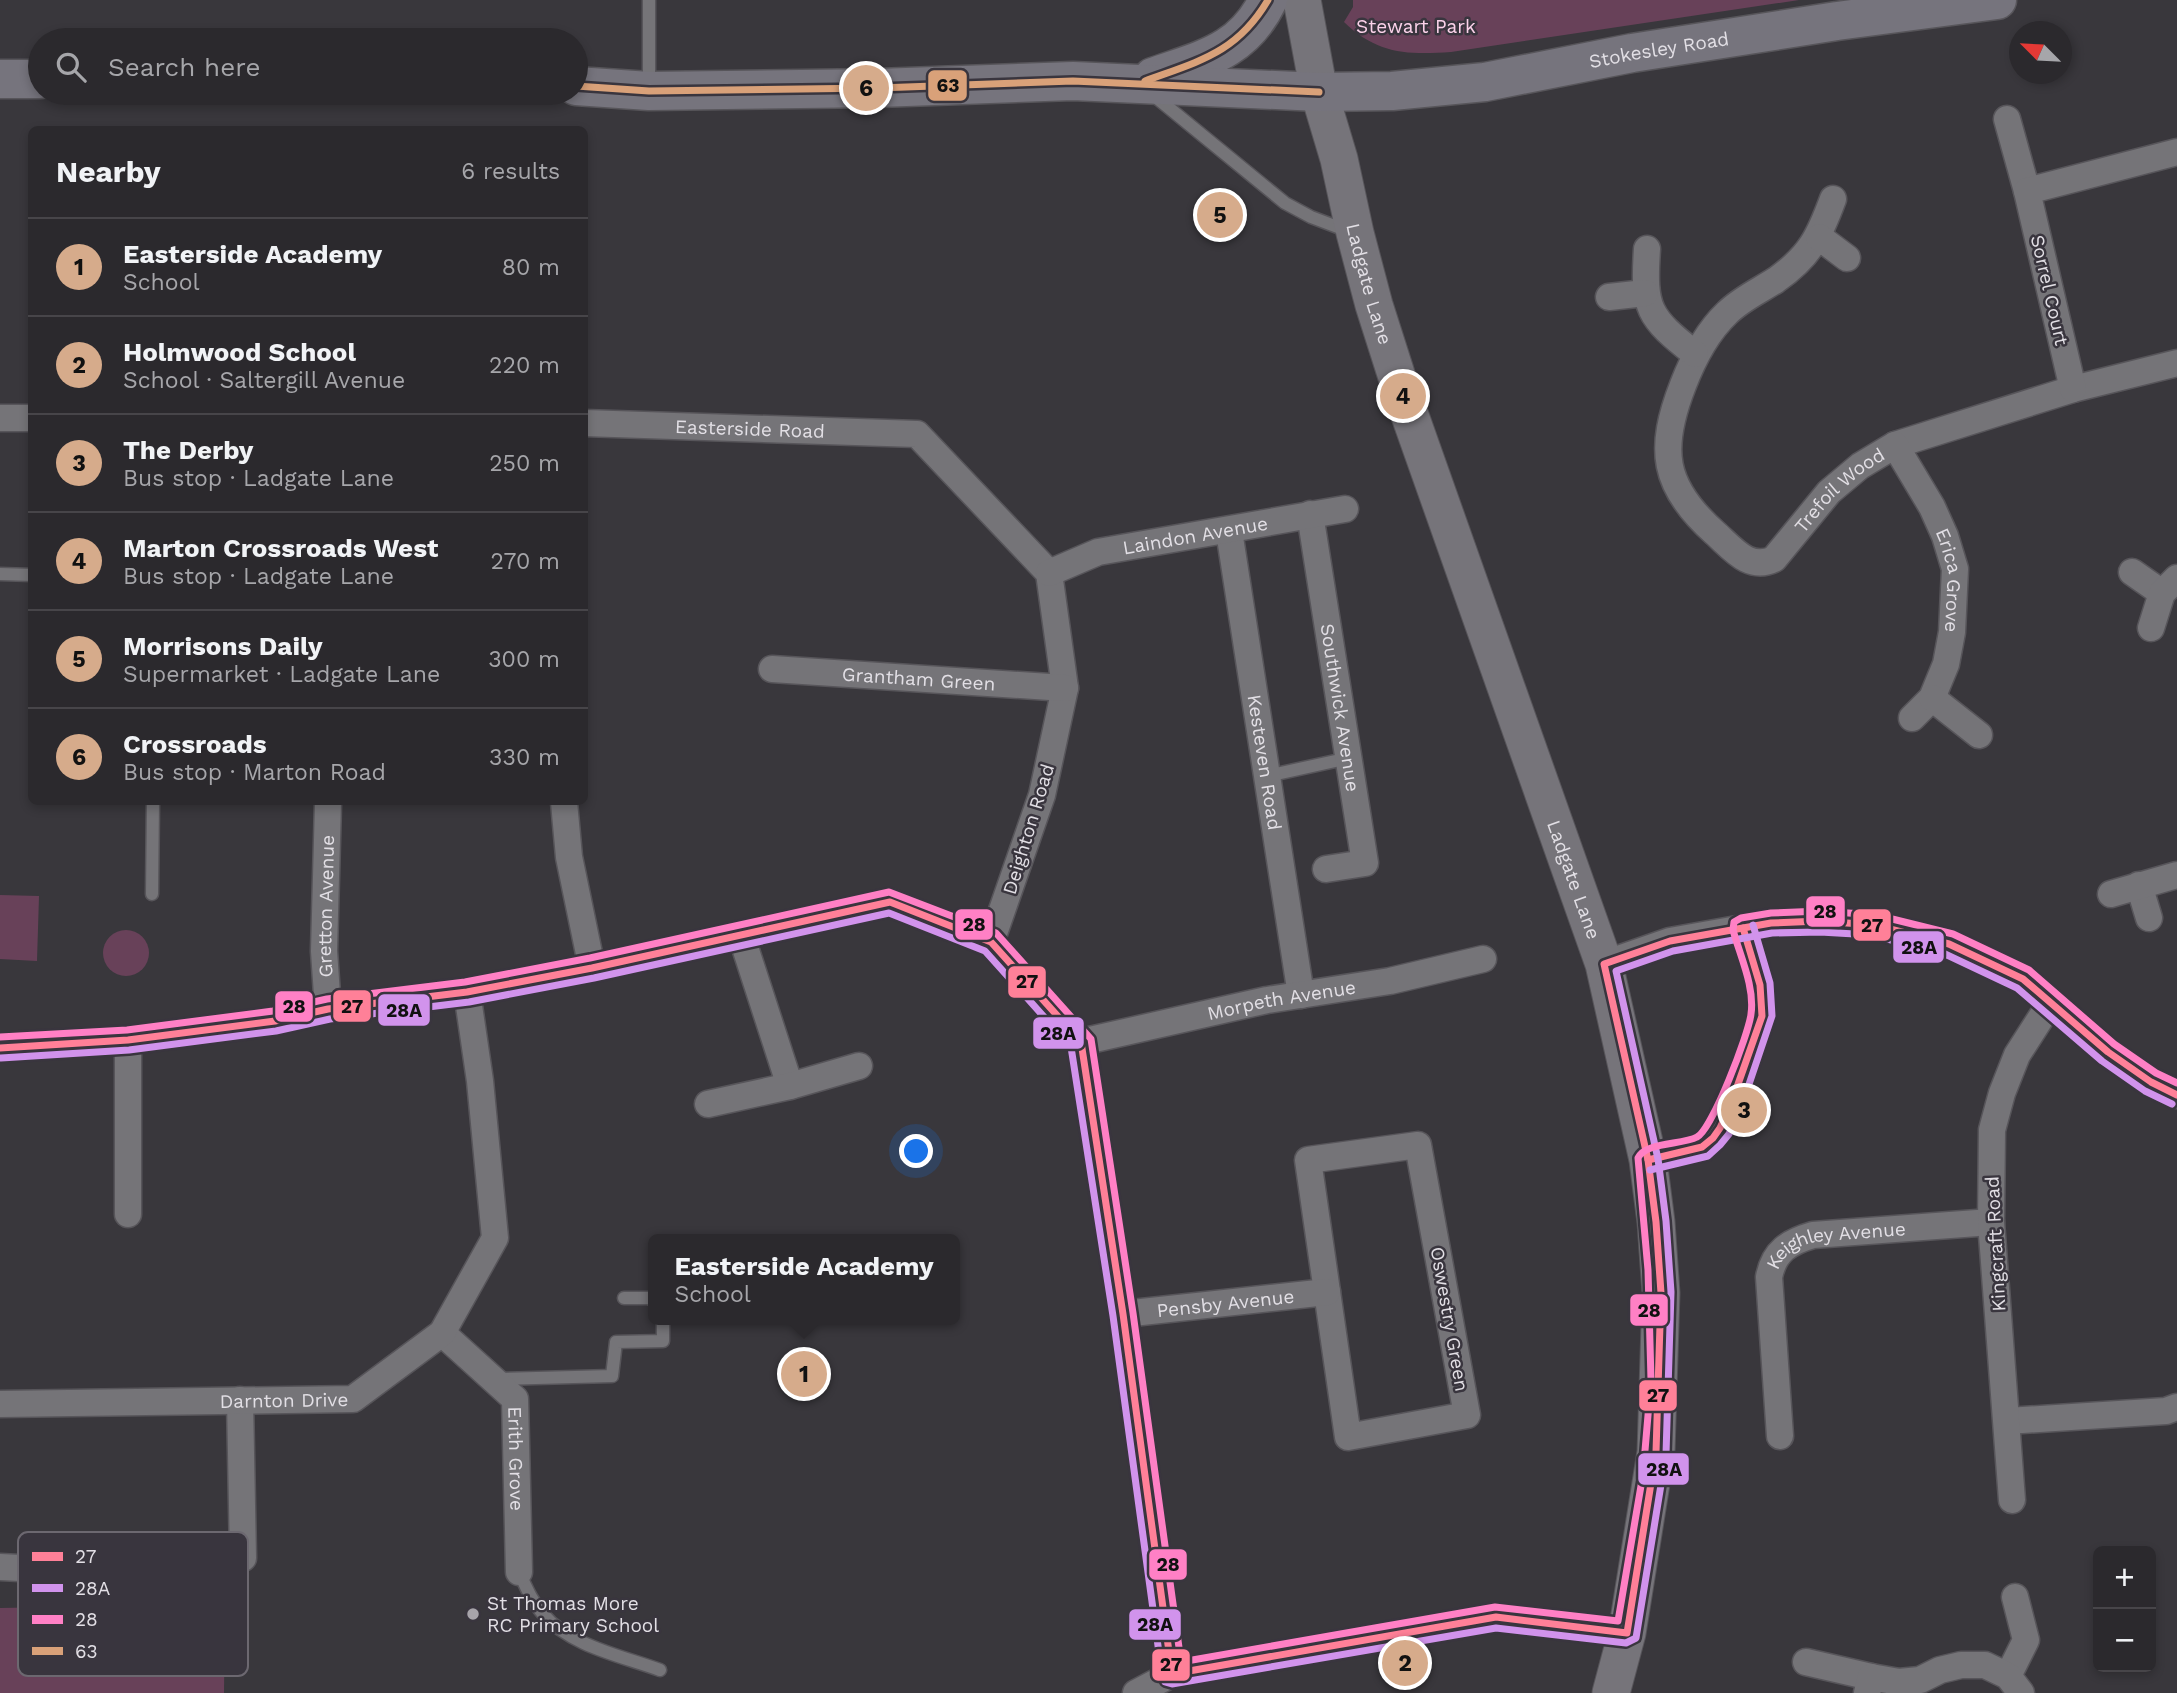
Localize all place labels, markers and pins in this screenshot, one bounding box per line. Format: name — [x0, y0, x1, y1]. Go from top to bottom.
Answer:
pin: 6 — [843, 62, 889, 114]
pin: 5 — [1197, 189, 1243, 241]
pin: 4 — [1380, 370, 1426, 422]
pin: 3 — [1721, 1084, 1767, 1136]
pin: 1 — [781, 1348, 827, 1400]
place label: St Thomas More RC Primary School — [487, 1592, 659, 1637]
marker: St Thomas More RC Primary School — [465, 1606, 481, 1622]
pin: 2 — [1382, 1637, 1428, 1689]

